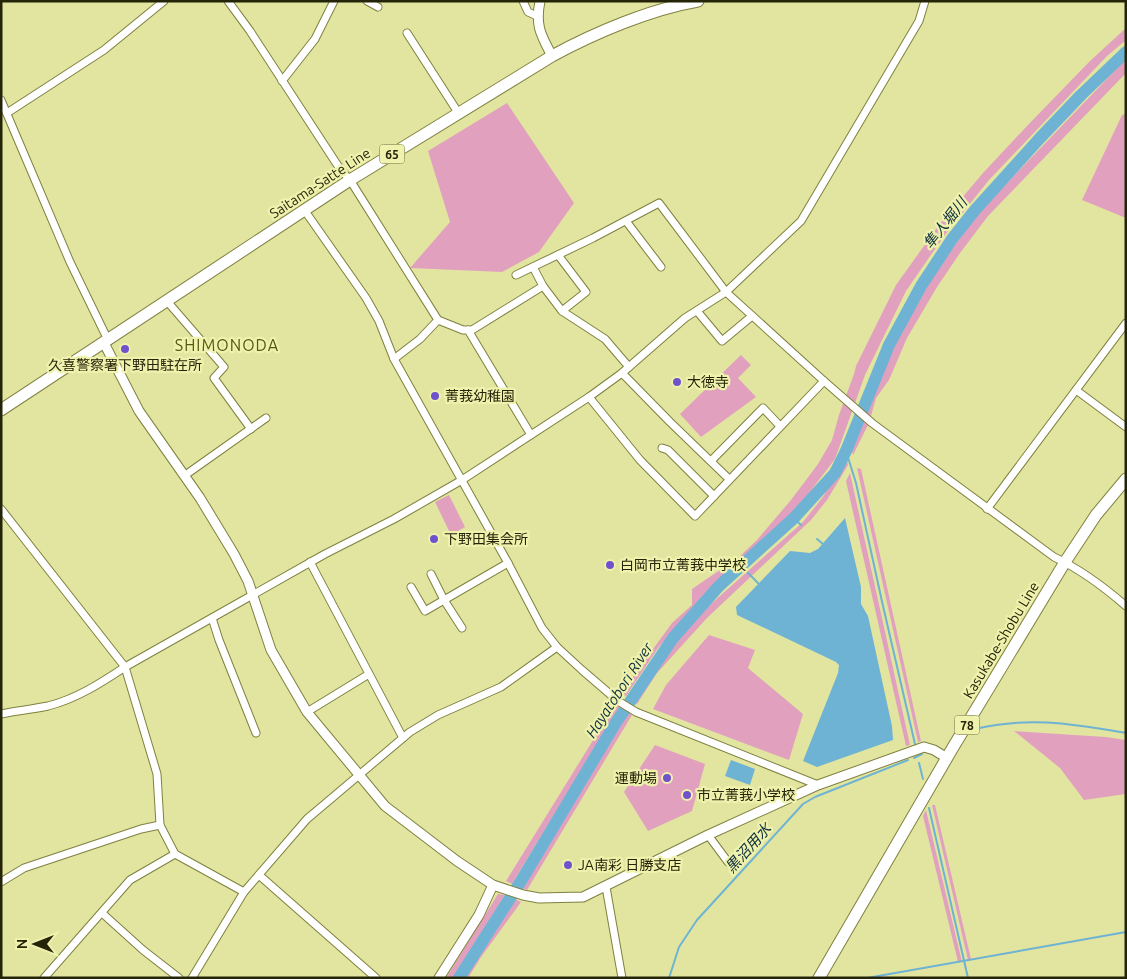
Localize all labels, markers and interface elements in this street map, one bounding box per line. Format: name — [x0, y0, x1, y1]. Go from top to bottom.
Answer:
road number: 65 — [380, 144, 404, 164]
street label: Saitama-Satte Line — [267, 145, 373, 221]
water label: 隼人堀川 — [920, 193, 971, 252]
district label: SHIMONODA — [175, 336, 279, 354]
marker: 久喜警察署下野田駐在所 — [119, 343, 131, 355]
place label: 久喜警察署下野田駐在所 — [48, 357, 202, 373]
place label: 大徳寺 — [687, 374, 729, 390]
marker: 大徳寺 — [671, 376, 683, 388]
place label: 菁莪幼稚園 — [445, 388, 515, 404]
marker: 菁莪幼稚園 — [429, 390, 441, 402]
place label: 下野田集会所 — [444, 531, 528, 547]
marker: 下野田集会所 — [428, 533, 440, 545]
place label: 白岡市立菁莪中学校 — [620, 557, 746, 573]
marker: 白岡市立菁莪中学校 — [604, 559, 616, 571]
street label: Kasukabe-Shobu Line — [960, 579, 1042, 701]
water label: Hayatobori River — [582, 638, 657, 741]
road number: 78 — [954, 716, 980, 734]
place label: 運動場 — [615, 770, 657, 786]
marker: 運動場 — [661, 772, 673, 784]
place label: 市立菁莪小学校 — [697, 787, 795, 803]
marker: 市立菁莪小学校 — [681, 789, 693, 801]
water label: 黒沼用水 — [722, 819, 776, 876]
place label: JA南彩 日勝支店 — [578, 857, 681, 873]
marker: JA南彩 日勝支店 — [562, 859, 574, 871]
north arrow — [10, 919, 60, 969]
text: N — [14, 939, 30, 949]

